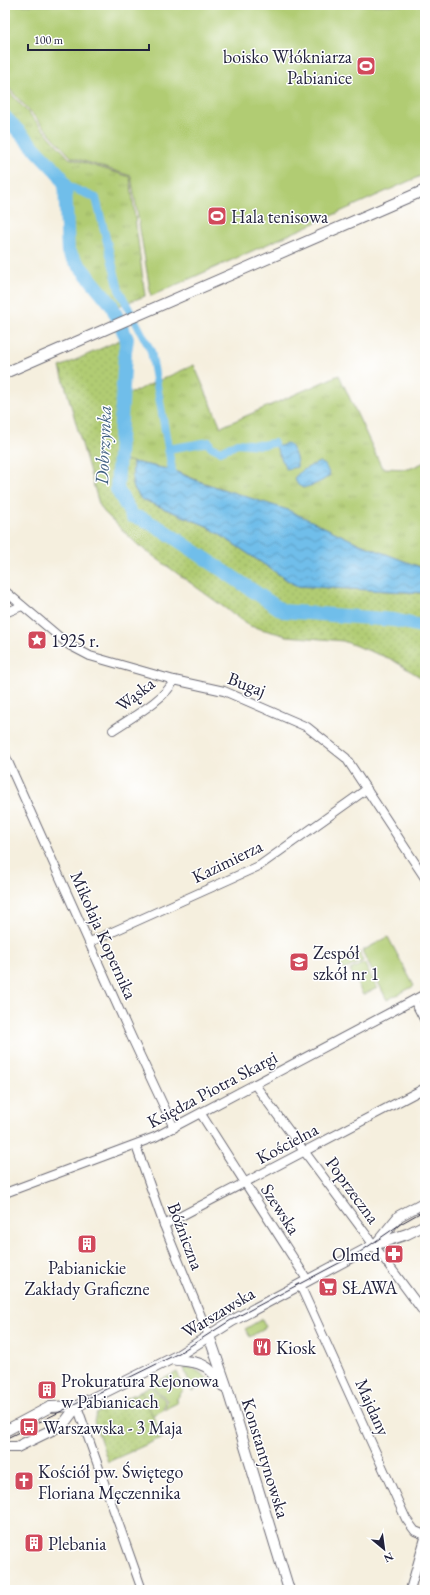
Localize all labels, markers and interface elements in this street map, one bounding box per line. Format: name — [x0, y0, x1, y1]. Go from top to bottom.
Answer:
scale bar — [28, 26, 149, 52]
text: 100 m — [34, 32, 64, 48]
place label: boisko Włókniarza Pabianice — [223, 45, 353, 89]
sports icon: boisko Włókniarza Pabianice — [355, 55, 377, 77]
sports icon: Hala tenisowa — [206, 205, 228, 227]
place label: Hala tenisowa — [231, 205, 329, 228]
water label: Dobrzynka — [89, 405, 117, 486]
place icon: 1925 r. — [26, 629, 48, 651]
place label: 1925 r. — [51, 629, 99, 652]
street label: Bugaj — [225, 666, 269, 702]
street label: Wąska — [111, 671, 160, 716]
street label: Kazimierza — [188, 834, 267, 888]
street label: Mikołaja Kopernika — [65, 867, 143, 1003]
place label: Zespół szkół nr 1 — [313, 941, 379, 985]
school or university icon: Zespół szkół nr 1 — [288, 951, 310, 973]
street label: Księdza Piotra Skargi — [143, 1045, 281, 1133]
street label: Kościelna — [252, 1117, 323, 1169]
street label: Poprzeczna — [321, 1152, 385, 1229]
street label: Szewska — [256, 1179, 306, 1239]
street label: Bóźniczna — [163, 1199, 210, 1274]
building icon: Pabianickie Zakłady Graficzne — [76, 1233, 98, 1255]
place label: Olmed — [332, 1243, 381, 1266]
pharmacy icon: Olmed — [383, 1243, 405, 1265]
place label: Pabianickie Zakłady Graficzne — [24, 1256, 150, 1300]
supermarket icon: SŁAWA — [317, 1276, 339, 1298]
place label: SŁAWA — [342, 1276, 398, 1299]
street label: Warszawska — [177, 1281, 259, 1343]
restaurant icon: Kiosk — [251, 1336, 273, 1358]
place label: Kiosk — [276, 1336, 316, 1359]
place label: Prokuratura Rejonowa w Pabianicach — [61, 1369, 220, 1413]
street label: Majdany — [350, 1375, 396, 1439]
building icon: Prokuratura Rejonowa w Pabianicach — [36, 1379, 58, 1401]
street label: Konstantynowska — [237, 1395, 295, 1522]
bus stop icon: Warszawska - 3 Maja — [18, 1416, 40, 1438]
place label: Warszawska - 3 Maja — [43, 1416, 183, 1439]
place label: Kościół pw. Świętego Floriana Męczennika — [38, 1460, 183, 1504]
church icon: Kościół pw. Świętego Floriana Męczennika — [13, 1470, 35, 1492]
north arrow — [364, 1529, 404, 1569]
building icon: Plebania — [23, 1532, 45, 1554]
place label: Plebania — [48, 1532, 107, 1555]
text: N — [381, 1549, 396, 1566]

